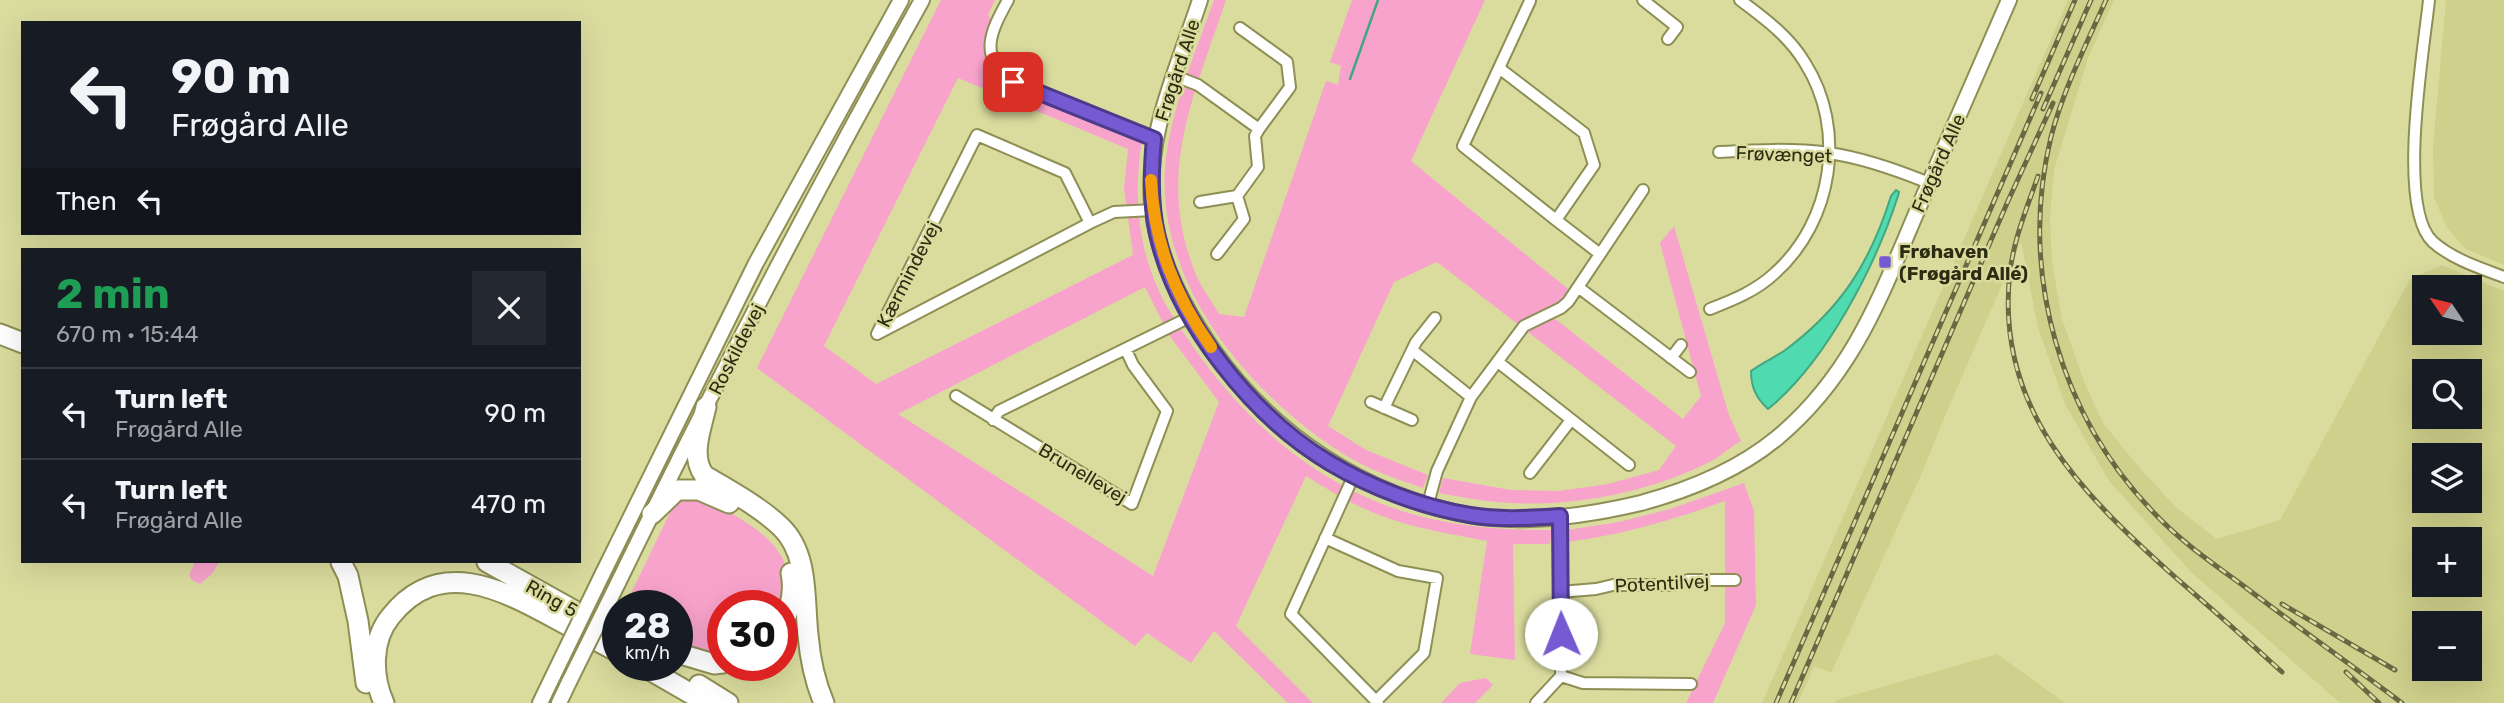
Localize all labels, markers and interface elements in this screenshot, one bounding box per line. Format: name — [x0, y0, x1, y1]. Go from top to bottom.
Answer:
street label: Frøgård Alle — [1150, 16, 1205, 124]
text: 90 m — [171, 47, 291, 105]
icon: left — [56, 49, 147, 140]
pin — [983, 52, 1043, 112]
icon: arrive — [994, 63, 1032, 101]
text: Frøgård Alle — [171, 106, 349, 144]
street label: Frøgård Alle — [1906, 110, 1970, 216]
street label: Frøvænget — [1735, 141, 1833, 168]
icon: left — [131, 182, 169, 220]
text: Then — [56, 186, 117, 217]
street label: Kærmindevej — [872, 217, 945, 331]
place label: Frøhaven (Frøgård Allé) — [1899, 240, 2028, 285]
marker: Frøhaven (Frøgård Allé) — [1877, 254, 1893, 270]
text: 2 min — [56, 269, 170, 319]
button: close — [472, 271, 546, 345]
north arrow — [2412, 275, 2482, 345]
map controls — [2412, 275, 2482, 681]
street label: Roskildevej — [704, 300, 769, 399]
text: 670 m · 15:44 — [56, 320, 198, 348]
button: search — [2412, 359, 2482, 429]
text: Turn left — [115, 384, 227, 415]
icon: left — [56, 395, 94, 433]
text: 90 m — [485, 398, 546, 429]
text: Frøgård Alle — [115, 415, 243, 443]
street label: Brunellevej — [1035, 438, 1131, 509]
button: layers — [2412, 443, 2482, 513]
text: Turn left — [115, 475, 227, 506]
icon: left — [56, 486, 94, 524]
text: 470 m — [471, 489, 546, 520]
text: Frøgård Alle — [115, 506, 243, 534]
button: + — [2412, 527, 2482, 597]
street label: Potentilvej — [1614, 570, 1710, 597]
street label: Ring 5 — [522, 575, 582, 622]
speed limit sign: 30 — [707, 590, 798, 681]
position arrow — [1524, 597, 1598, 671]
text: 28 — [624, 605, 671, 647]
button: − — [2412, 611, 2482, 681]
text: km/h — [625, 642, 670, 664]

